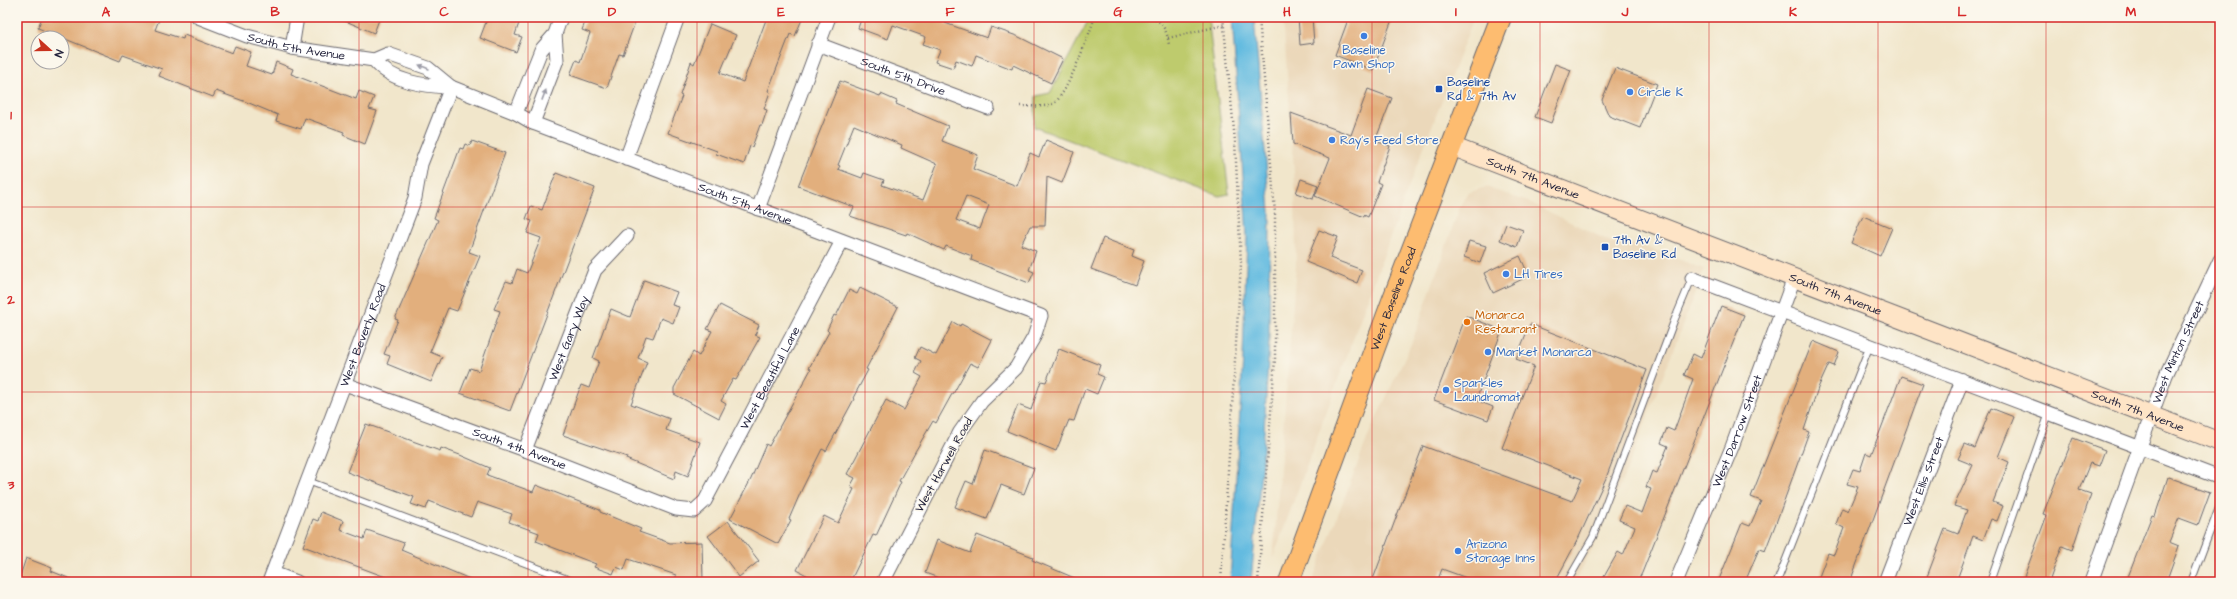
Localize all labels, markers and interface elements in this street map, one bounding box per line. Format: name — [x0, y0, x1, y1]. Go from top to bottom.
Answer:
text: A — [102, 3, 111, 21]
text: B — [270, 3, 280, 21]
text: C — [439, 3, 449, 21]
text: D — [608, 3, 617, 21]
text: E — [777, 3, 785, 21]
text: F — [945, 3, 955, 21]
text: G — [1113, 3, 1123, 21]
text: H — [1283, 3, 1291, 21]
text: I — [1455, 3, 1457, 21]
text: J — [1621, 3, 1629, 21]
text: K — [1789, 3, 1797, 21]
text: L — [1957, 3, 1967, 21]
text: M — [2126, 3, 2137, 21]
street label: South 5th Avenue — [246, 28, 347, 64]
north arrow — [30, 30, 70, 70]
marker: Baseline Pawn Shop — [1359, 31, 1369, 41]
place label: Baseline Pawn Shop — [1333, 42, 1395, 73]
text: N — [51, 47, 67, 59]
street label: South 5th Drive — [858, 52, 948, 100]
one-way arrow — [418, 64, 430, 70]
place label: Baseline Rd & 7th Av — [1447, 74, 1517, 105]
marker: Baseline Rd & 7th Av — [1434, 84, 1444, 94]
place label: Circle K — [1638, 84, 1684, 101]
marker: Circle K — [1625, 87, 1635, 97]
one-way arrow — [541, 89, 547, 101]
text: 1 — [10, 106, 12, 124]
place label: Ray's Feed Store — [1340, 132, 1439, 150]
marker: Ray's Feed Store — [1327, 135, 1337, 145]
street label: South 7th Avenue — [1484, 152, 1582, 203]
street label: South 5th Avenue — [696, 178, 795, 229]
place label: 7th Av & Baseline Rd — [1613, 232, 1676, 263]
marker: 7th Av & Baseline Rd — [1600, 242, 1610, 252]
street label: West Baseline Road — [1366, 244, 1420, 353]
place label: LH Tires — [1514, 266, 1563, 283]
street label: South 7th Avenue — [1787, 268, 1885, 320]
marker: LH Tires — [1501, 269, 1511, 279]
street label: West Beverly Road — [336, 281, 390, 389]
text: 2 — [6, 291, 15, 309]
street label: West Gary Way — [544, 293, 594, 383]
street label: West Minton Street — [2148, 298, 2208, 406]
place label: Monarca Restaurant — [1475, 307, 1537, 338]
marker: Monarca Restaurant — [1462, 317, 1472, 327]
street label: West Beautiful Lane — [736, 323, 804, 432]
place label: Market Monarca — [1496, 344, 1591, 361]
marker: Market Monarca — [1483, 347, 1493, 357]
street label: West Darrow Street — [1708, 372, 1766, 490]
place label: Sparkles Laundromat — [1454, 375, 1520, 406]
marker: Sparkles Laundromat — [1441, 385, 1451, 395]
street label: South 7th Avenue — [2089, 385, 2187, 436]
street label: West Harwell Road — [911, 415, 977, 515]
street label: South 4th Avenue — [470, 423, 569, 474]
street label: West Ellis Street — [1899, 434, 1948, 528]
text: 3 — [7, 476, 15, 494]
place label: Arizona Storage Inns — [1466, 536, 1535, 568]
marker: Arizona Storage Inns — [1453, 546, 1463, 556]

